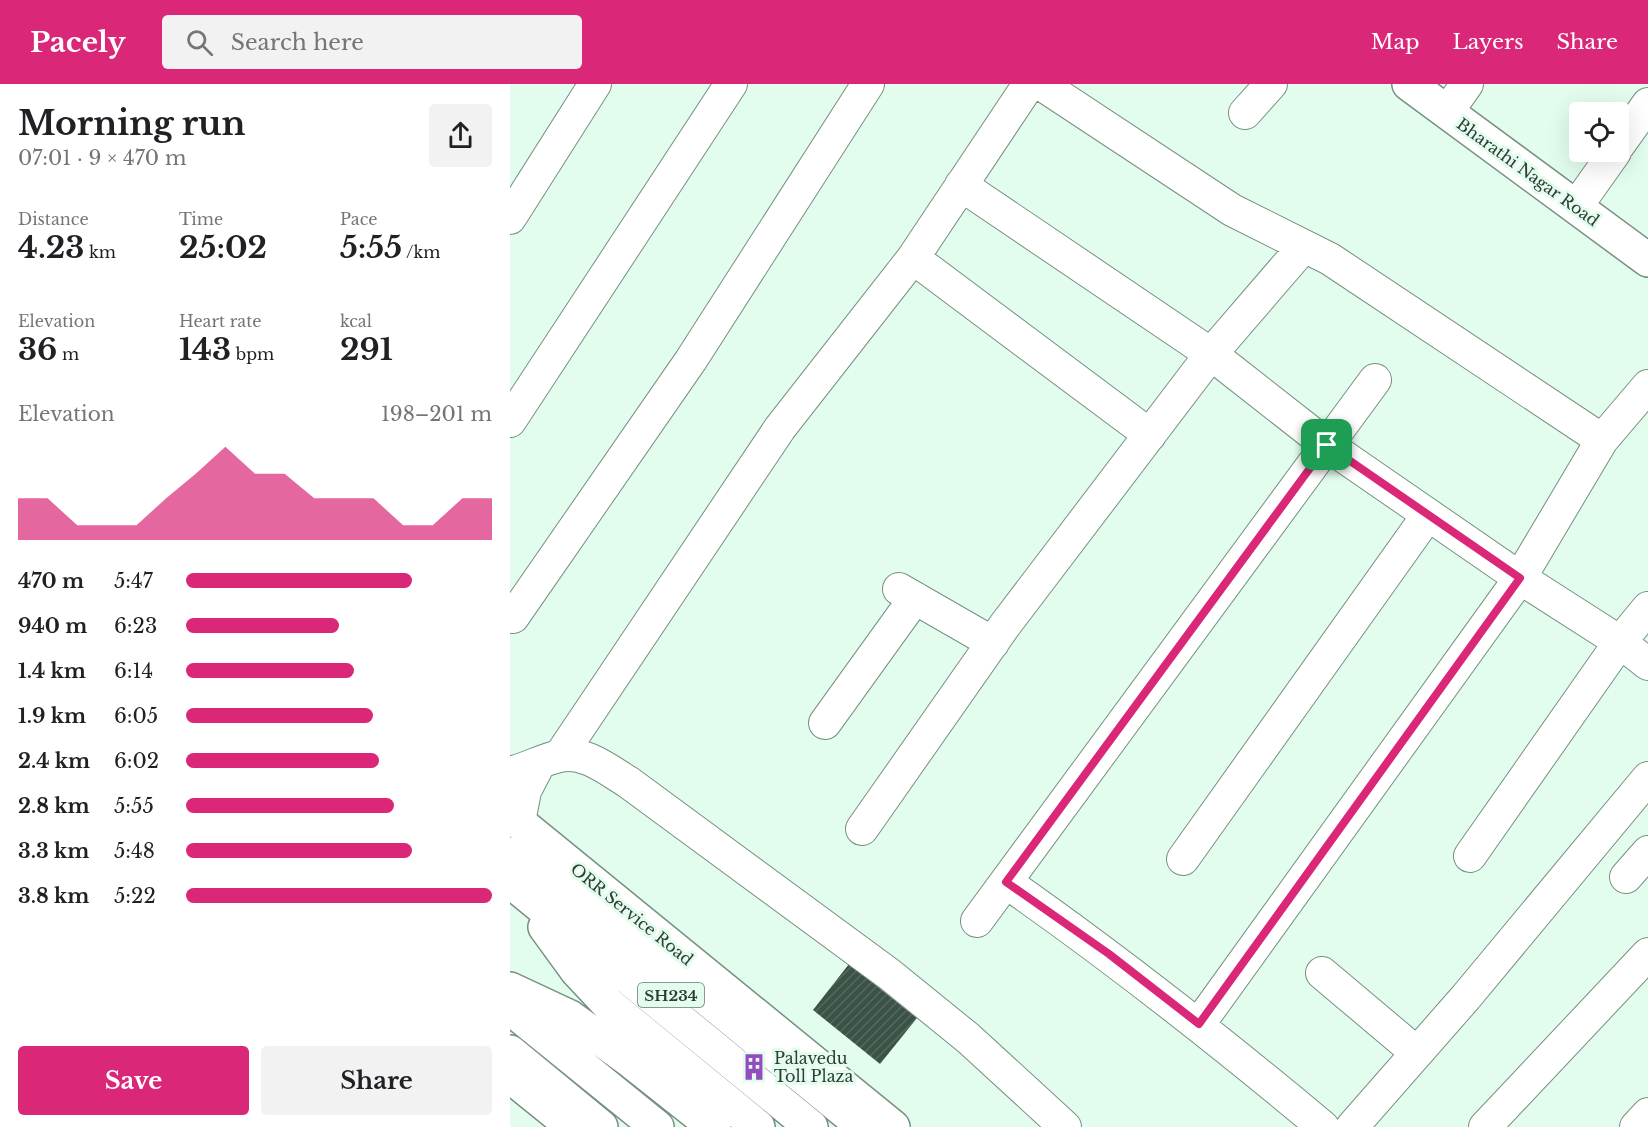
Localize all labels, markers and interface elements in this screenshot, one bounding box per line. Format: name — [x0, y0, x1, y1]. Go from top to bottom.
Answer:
search box — [162, 15, 582, 69]
text: Pacely — [30, 25, 126, 60]
icon: search — [183, 26, 216, 59]
text: Search here — [231, 29, 364, 56]
text: Map — [1371, 29, 1420, 55]
text: Layers — [1453, 29, 1524, 55]
text: Share — [1557, 29, 1618, 55]
map controls — [1569, 102, 1629, 162]
button: locate — [1569, 102, 1629, 162]
text: Morning run — [18, 103, 246, 144]
button: share — [429, 104, 492, 167]
street label: Bharathi Nagar Road — [1453, 114, 1603, 231]
text: 07:01 · 9 × 470 m — [18, 146, 186, 170]
text: Distance — [18, 209, 89, 229]
text: Time — [179, 209, 223, 229]
text: Pace — [340, 209, 377, 229]
text: 4.23 — [18, 229, 84, 266]
text: 25:02 — [179, 229, 267, 266]
text: 5:55 — [340, 229, 402, 266]
text: km — [84, 242, 116, 262]
text: /km — [402, 242, 440, 262]
text: Elevation — [18, 311, 95, 331]
text: Heart rate — [179, 311, 261, 331]
text: kcal — [340, 311, 372, 331]
text: 36 — [18, 331, 57, 368]
text: 143 — [179, 331, 231, 368]
text: 291 — [340, 331, 393, 368]
text: m — [57, 344, 79, 364]
text: bpm — [231, 344, 274, 364]
text: Elevation — [18, 402, 115, 426]
text: 198–201 m — [381, 402, 492, 426]
pin — [1301, 419, 1352, 470]
icon: arrive — [1310, 428, 1343, 461]
text: 470 m — [18, 569, 84, 593]
text: 5:47 — [114, 569, 153, 593]
text: 940 m — [18, 614, 87, 638]
text: 6:23 — [114, 614, 157, 638]
text: 1.4 km — [18, 659, 86, 683]
text: 6:14 — [114, 659, 153, 683]
text: 1.9 km — [18, 704, 86, 728]
text: 6:05 — [114, 704, 158, 728]
text: 2.4 km — [18, 749, 90, 773]
text: 6:02 — [114, 749, 159, 773]
text: 2.8 km — [18, 794, 90, 818]
text: 5:55 — [114, 794, 154, 818]
text: 3.3 km — [18, 839, 89, 863]
text: 5:48 — [114, 839, 155, 863]
street label: ORR Service Road — [567, 859, 697, 970]
text: 3.8 km — [18, 884, 89, 908]
text: 5:22 — [114, 884, 156, 908]
road number: SH234 — [638, 983, 704, 1007]
button: Save — [18, 1046, 249, 1115]
button: Share — [261, 1046, 492, 1115]
place label: Palavedu Toll Plaza — [774, 1048, 853, 1086]
building icon: Palavedu Toll Plaza — [739, 1052, 769, 1082]

